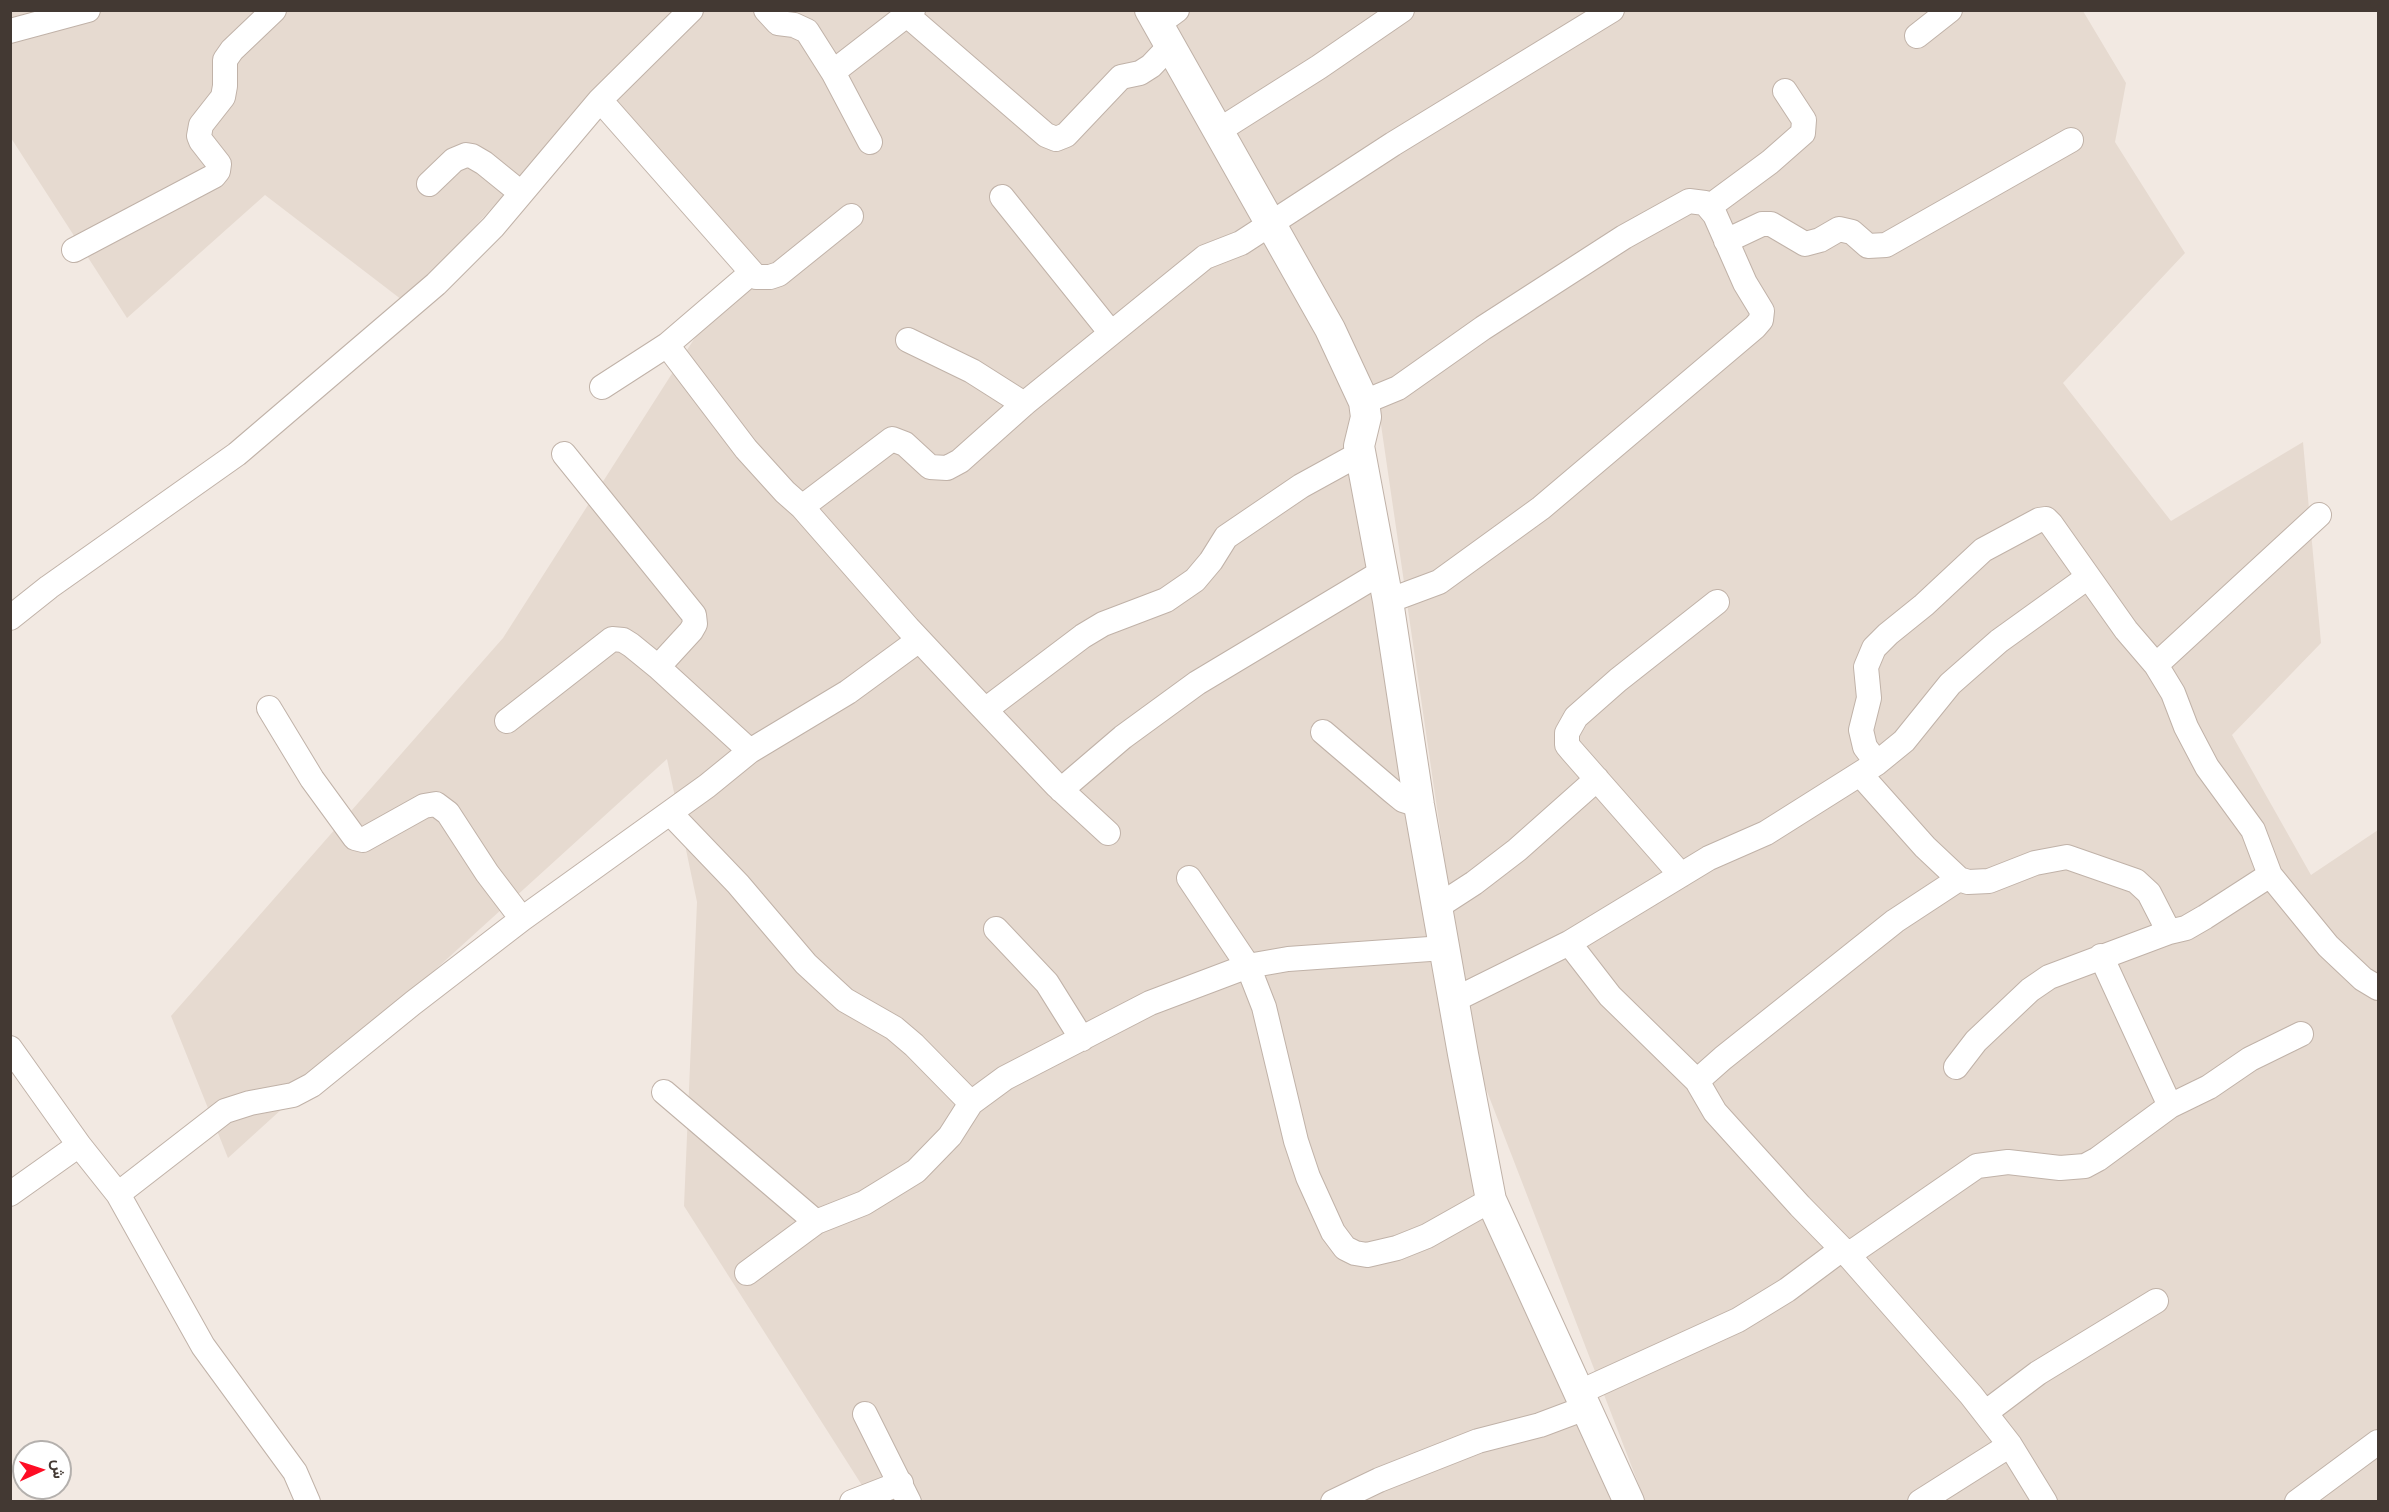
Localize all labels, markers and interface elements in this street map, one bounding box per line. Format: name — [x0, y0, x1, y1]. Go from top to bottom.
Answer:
north arrow — [12, 1440, 72, 1500]
text: ش — [47, 1459, 68, 1479]

